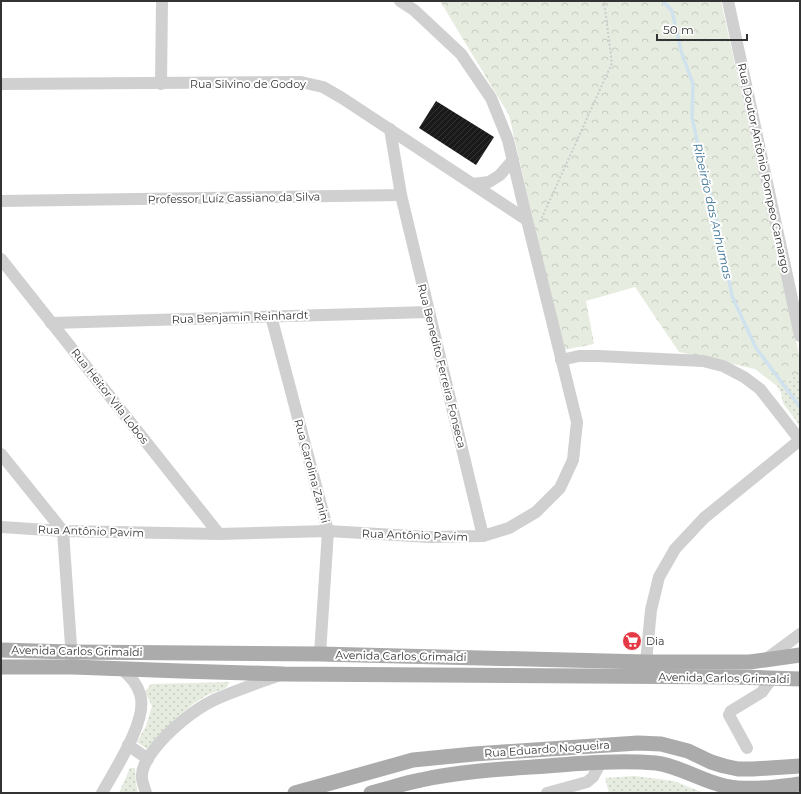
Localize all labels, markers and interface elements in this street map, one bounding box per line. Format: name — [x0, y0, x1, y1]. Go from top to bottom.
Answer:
scale bar — [657, 16, 747, 42]
text: 50 m — [663, 22, 694, 37]
street label: Rua Doutor Antônio Pompeo Camargo — [735, 62, 793, 274]
street label: Rua Silvino de Godoy — [190, 77, 306, 91]
water label: Ribeirão das Anhumas — [690, 142, 736, 280]
street label: Professor Luíz Cassiano da Silva — [148, 189, 320, 207]
street label: Rua Benedito Ferreira Fonseca — [415, 282, 469, 450]
street label: Rua Benjamin Reinhardt — [172, 308, 309, 326]
street label: Rua Heitor Vila Lobos — [68, 345, 152, 447]
street label: Rua Carolina Zanini — [291, 417, 333, 525]
street label: Rua Antônio Pavim — [38, 522, 144, 540]
street label: Rua Antônio Pavim — [362, 526, 468, 544]
supermarket icon: Dia — [621, 630, 643, 652]
place label: Dia — [646, 634, 665, 648]
street label: Avenida Carlos Grimaldi — [11, 643, 143, 659]
street label: Avenida Carlos Grimaldi — [335, 648, 467, 664]
street label: Avenida Carlos Grimaldi — [658, 670, 790, 686]
street label: Rua Eduardo Nogueira — [484, 738, 610, 760]

